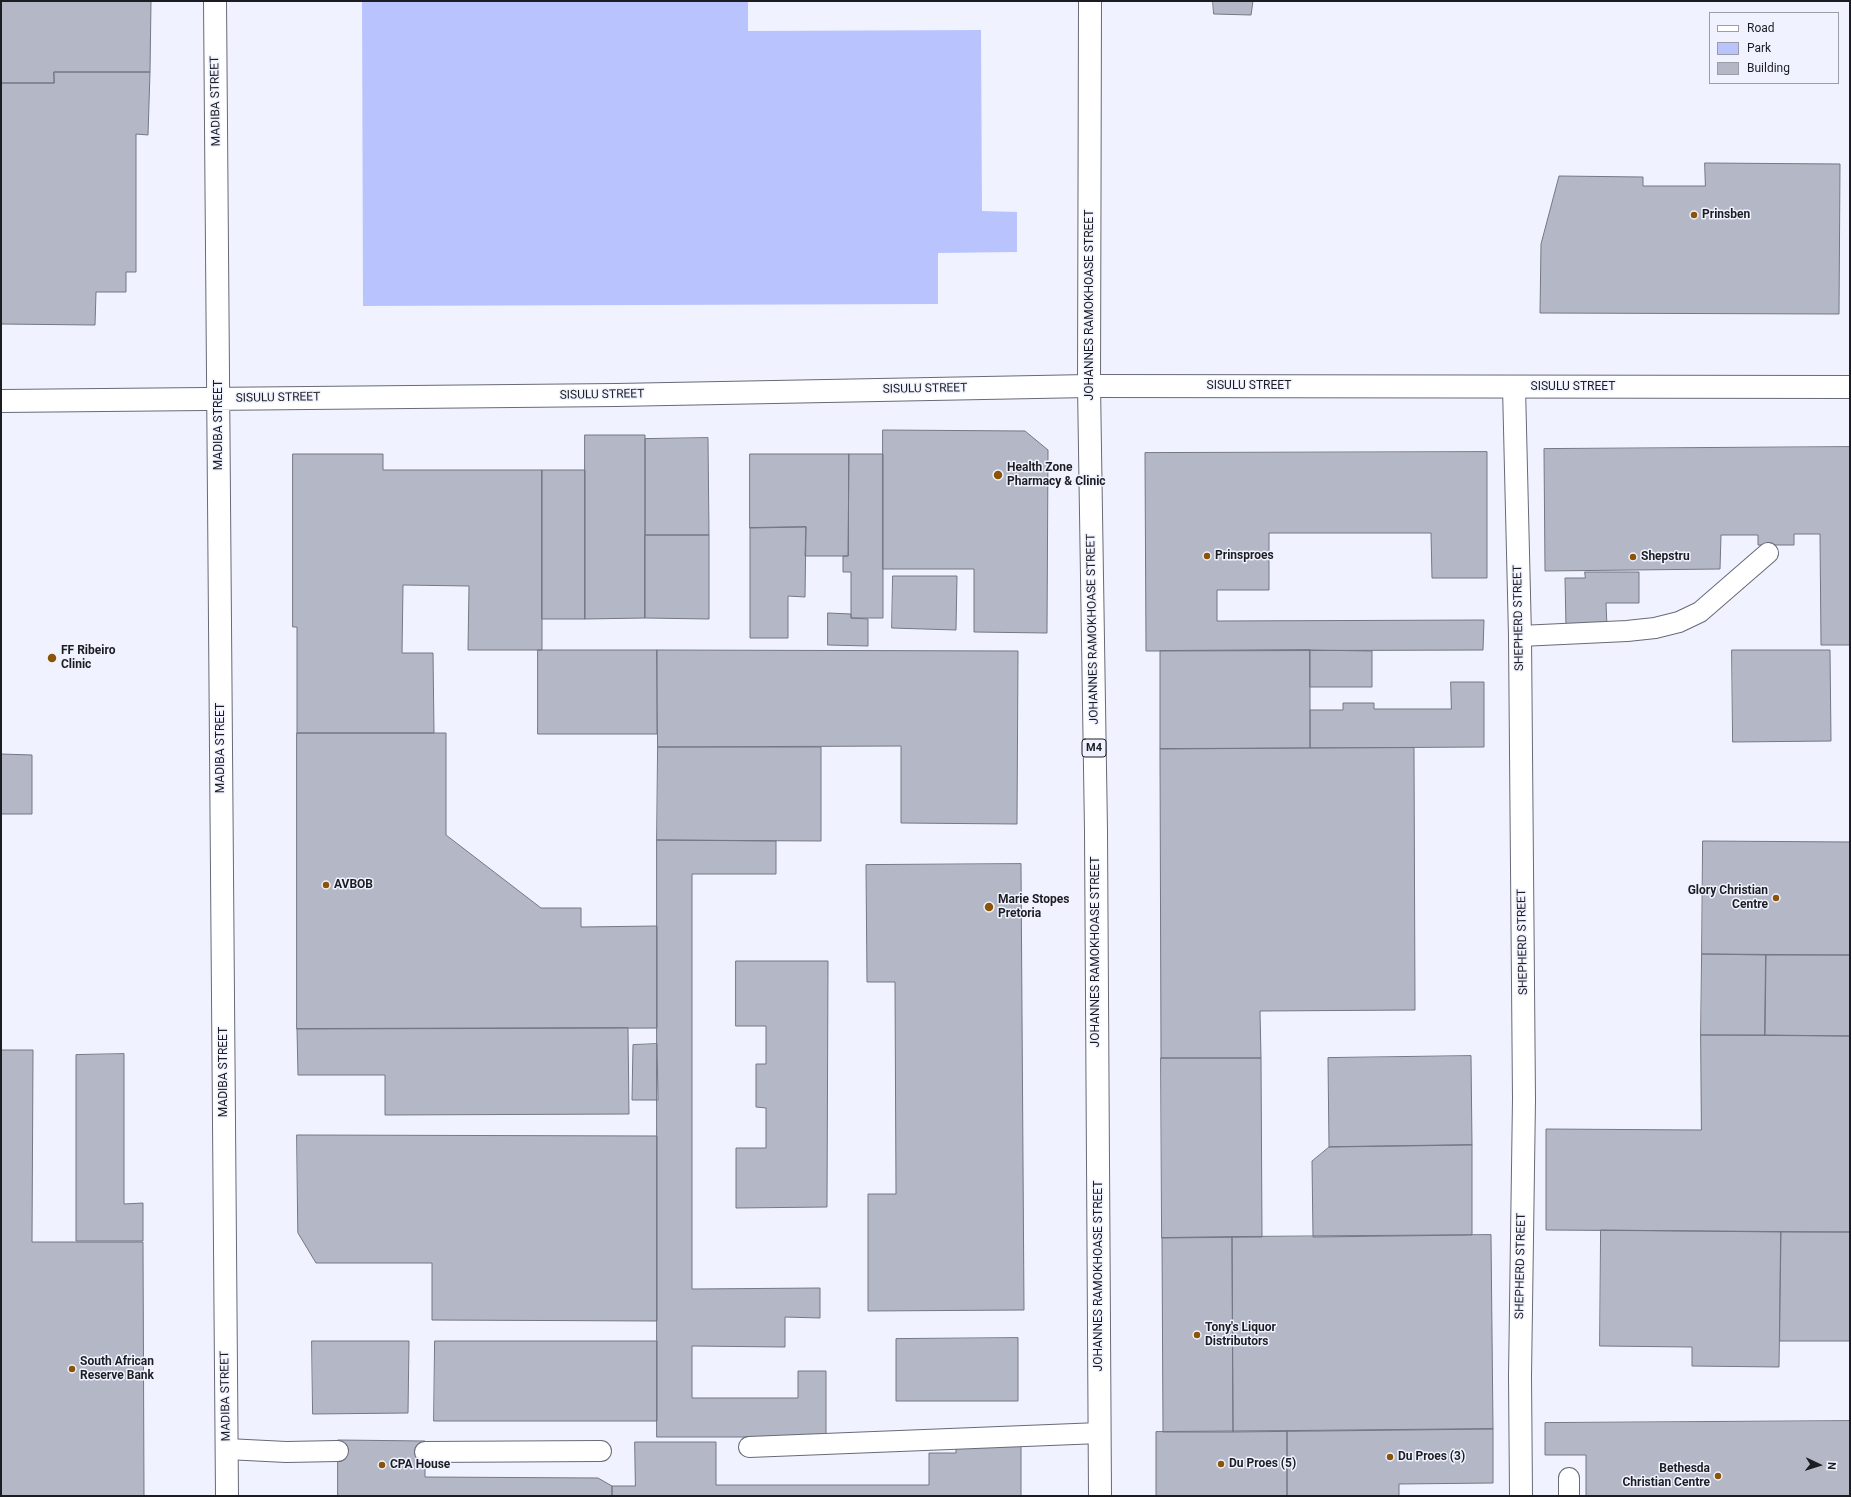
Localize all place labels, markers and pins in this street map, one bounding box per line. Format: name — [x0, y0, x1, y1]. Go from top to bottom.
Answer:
place label: Prinsben — [1702, 208, 1750, 222]
marker: Prinsben — [1689, 210, 1699, 220]
place label: Health Zone Pharmacy & Clinic — [1007, 461, 1106, 489]
marker: Health Zone Pharmacy & Clinic — [992, 469, 1004, 481]
place label: Prinsproes — [1215, 549, 1274, 563]
place label: Shepstru — [1641, 550, 1690, 564]
marker: Prinsproes — [1202, 551, 1212, 561]
marker: Shepstru — [1628, 552, 1638, 562]
place label: FF Ribeiro Clinic — [61, 644, 115, 672]
marker: FF Ribeiro Clinic — [46, 652, 58, 664]
place label: AVBOB — [334, 878, 373, 892]
marker: AVBOB — [321, 880, 331, 890]
place label: Glory Christian Centre — [1688, 884, 1768, 912]
place label: Marie Stopes Pretoria — [998, 893, 1069, 921]
marker: Glory Christian Centre — [1771, 893, 1781, 903]
marker: Marie Stopes Pretoria — [983, 901, 995, 913]
place label: Tony's Liquor Distributors — [1205, 1321, 1276, 1349]
marker: Tony's Liquor Distributors — [1192, 1330, 1202, 1340]
place label: South African Reserve Bank — [80, 1355, 154, 1383]
marker: South African Reserve Bank — [67, 1364, 77, 1374]
place label: Du Proes (3) — [1398, 1450, 1465, 1464]
marker: Du Proes (3) — [1385, 1452, 1395, 1462]
place label: Du Proes (5) — [1229, 1457, 1296, 1471]
place label: CPA House — [390, 1458, 450, 1472]
marker: Du Proes (5) — [1216, 1459, 1226, 1469]
marker: CPA House — [377, 1460, 387, 1470]
place label: Bethesda Christian Centre — [1622, 1462, 1710, 1490]
marker: Bethesda Christian Centre — [1713, 1471, 1723, 1481]

